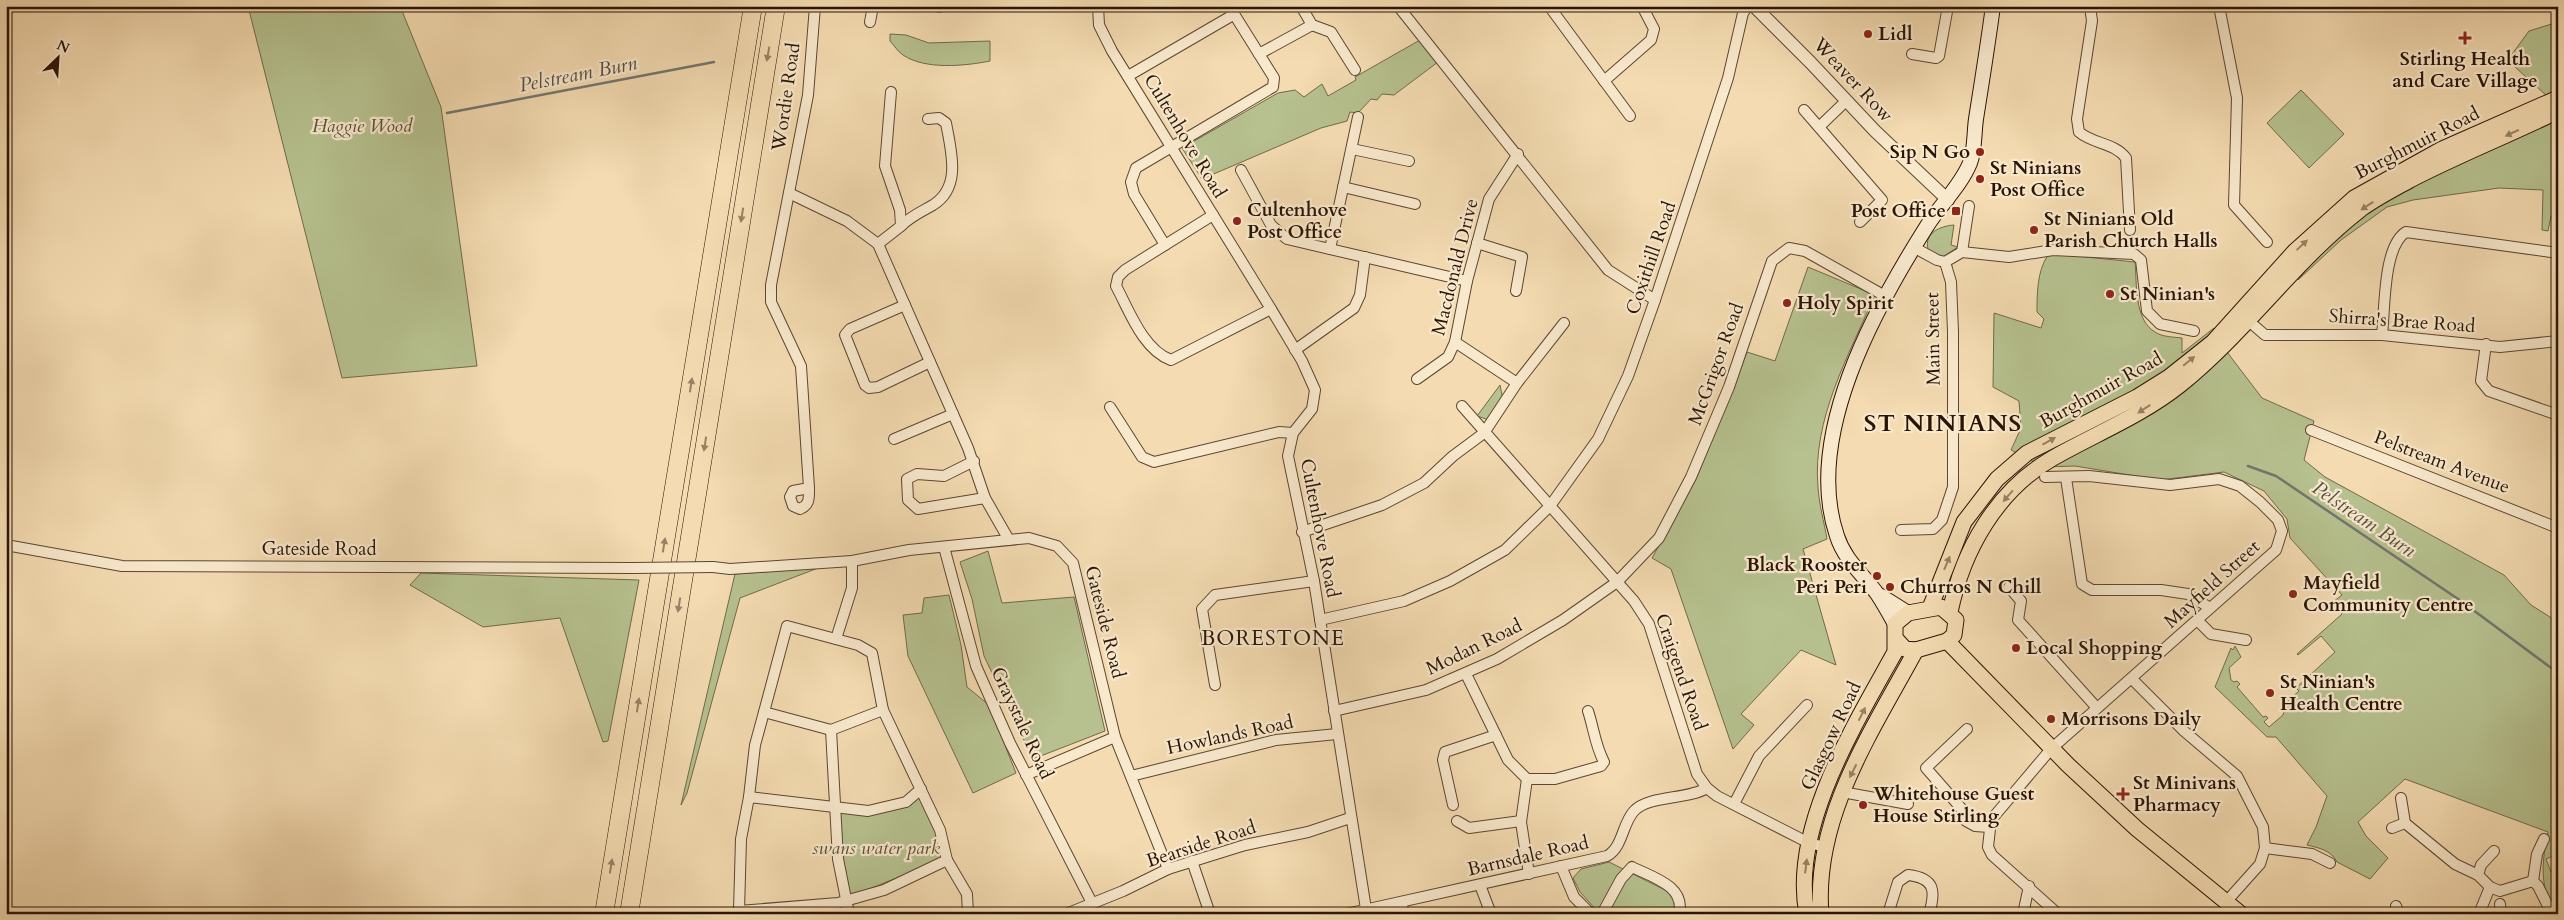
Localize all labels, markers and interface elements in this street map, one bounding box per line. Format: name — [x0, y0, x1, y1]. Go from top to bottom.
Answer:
place label: Lidl — [1878, 21, 1913, 47]
marker: Lidl — [1862, 28, 1874, 40]
street label: Weaver Row — [1806, 31, 1899, 128]
marker: Stirling Health and Care Village — [2458, 31, 2472, 45]
north arrow — [32, 32, 82, 82]
text: N — [54, 35, 73, 58]
street label: Wordie Road — [765, 41, 806, 154]
place label: Stirling Health and Care Village — [2392, 46, 2538, 94]
one-way arrow — [764, 47, 772, 63]
water label: Pelstream Burn — [517, 49, 639, 99]
street label: Cultenhove Road — [1138, 69, 1232, 203]
street label: Burghmuir Road — [2350, 100, 2484, 186]
park label: Haggie Wood — [312, 113, 413, 139]
one-way arrow — [2505, 129, 2519, 137]
place label: Sip N Go — [1890, 139, 1970, 165]
marker: Sip N Go — [1974, 146, 1986, 158]
place label: St Ninians Post Office — [1990, 155, 2085, 203]
marker: St Ninians Post Office — [1974, 173, 1986, 185]
street label: Macdonald Drive — [1425, 196, 1485, 338]
place label: Cultenhove Post Office — [1247, 197, 1347, 245]
street label: Coxithill Road — [1620, 198, 1682, 318]
place label: Post Office — [1851, 198, 1946, 224]
one-way arrow — [2360, 201, 2373, 210]
marker: Post Office — [1950, 205, 1962, 217]
place label: St Ninians Old Parish Church Halls — [2044, 206, 2218, 254]
one-way arrow — [737, 207, 745, 223]
marker: Cultenhove Post Office — [1231, 215, 1243, 227]
marker: St Ninians Old Parish Church Halls — [2028, 224, 2040, 236]
one-way arrow — [2296, 239, 2309, 250]
place label: St Ninian's — [2120, 281, 2215, 307]
marker: St Ninian's — [2104, 288, 2116, 300]
place label: Holy Spirit — [1797, 290, 1894, 316]
street label: Main Street — [1919, 292, 1947, 386]
marker: Holy Spirit — [1781, 297, 1793, 309]
street label: McGrigor Road — [1682, 299, 1750, 429]
street label: Shirra's Brae Road — [2328, 303, 2476, 339]
street label: Burghmuir Road — [2035, 345, 2167, 435]
one-way arrow — [2183, 355, 2196, 366]
one-way arrow — [687, 376, 695, 392]
one-way arrow — [2137, 404, 2151, 413]
district label: ST NINIANS — [1864, 407, 2022, 440]
street label: Pelstream Avenue — [2370, 424, 2514, 500]
one-way arrow — [701, 437, 709, 453]
one-way arrow — [2042, 437, 2055, 446]
street label: Cultenhove Road — [1294, 456, 1346, 600]
water label: Pelstream Burn — [2307, 475, 2421, 564]
one-way arrow — [2002, 489, 2014, 501]
street label: Mayfield Street — [2158, 534, 2266, 634]
street label: Gateside Road — [261, 536, 377, 562]
one-way arrow — [661, 537, 669, 553]
place label: Black Rooster Peri Peri — [1746, 552, 1867, 600]
one-way arrow — [1944, 556, 1952, 570]
street label: Gateside Road — [1078, 563, 1132, 681]
marker: Black Rooster Peri Peri — [1871, 570, 1883, 582]
place label: Mayfield Community Centre — [2303, 570, 2474, 618]
place label: Churros N Chill — [1900, 574, 2042, 600]
marker: Churros N Chill — [1884, 581, 1896, 593]
marker: Mayfield Community Centre — [2287, 588, 2299, 600]
one-way arrow — [675, 597, 683, 613]
street label: Craigend Road — [1649, 610, 1713, 734]
street label: Modan Road — [1421, 612, 1527, 682]
district label: BORESTONE — [1201, 624, 1345, 653]
place label: Local Shopping — [2026, 635, 2163, 661]
marker: Local Shopping — [2010, 642, 2022, 654]
street label: Graystale Road — [985, 663, 1059, 783]
place label: St Ninian's Health Centre — [2280, 669, 2403, 717]
street label: Glasgow Road — [1794, 677, 1868, 795]
marker: St Ninian's Health Centre — [2264, 687, 2276, 699]
one-way arrow — [634, 697, 642, 713]
place label: Morrisons Daily — [2061, 706, 2202, 732]
one-way arrow — [1858, 707, 1866, 721]
street label: Howlands Road — [1164, 709, 1296, 761]
marker: Morrisons Daily — [2045, 713, 2057, 725]
one-way arrow — [1848, 764, 1856, 778]
place label: St Minivans Pharmacy — [2133, 770, 2236, 818]
place label: Whitehouse Guest House Stirling — [1872, 781, 2034, 829]
marker: St Minivans Pharmacy — [2117, 788, 2129, 800]
marker: Whitehouse Guest House Stirling — [1857, 799, 1869, 811]
street label: Bearside Road — [1143, 814, 1259, 874]
street label: Barnsdale Road — [1465, 829, 1591, 883]
park label: swans water park — [812, 835, 941, 861]
one-way arrow — [608, 857, 616, 873]
one-way arrow — [1802, 857, 1810, 873]

